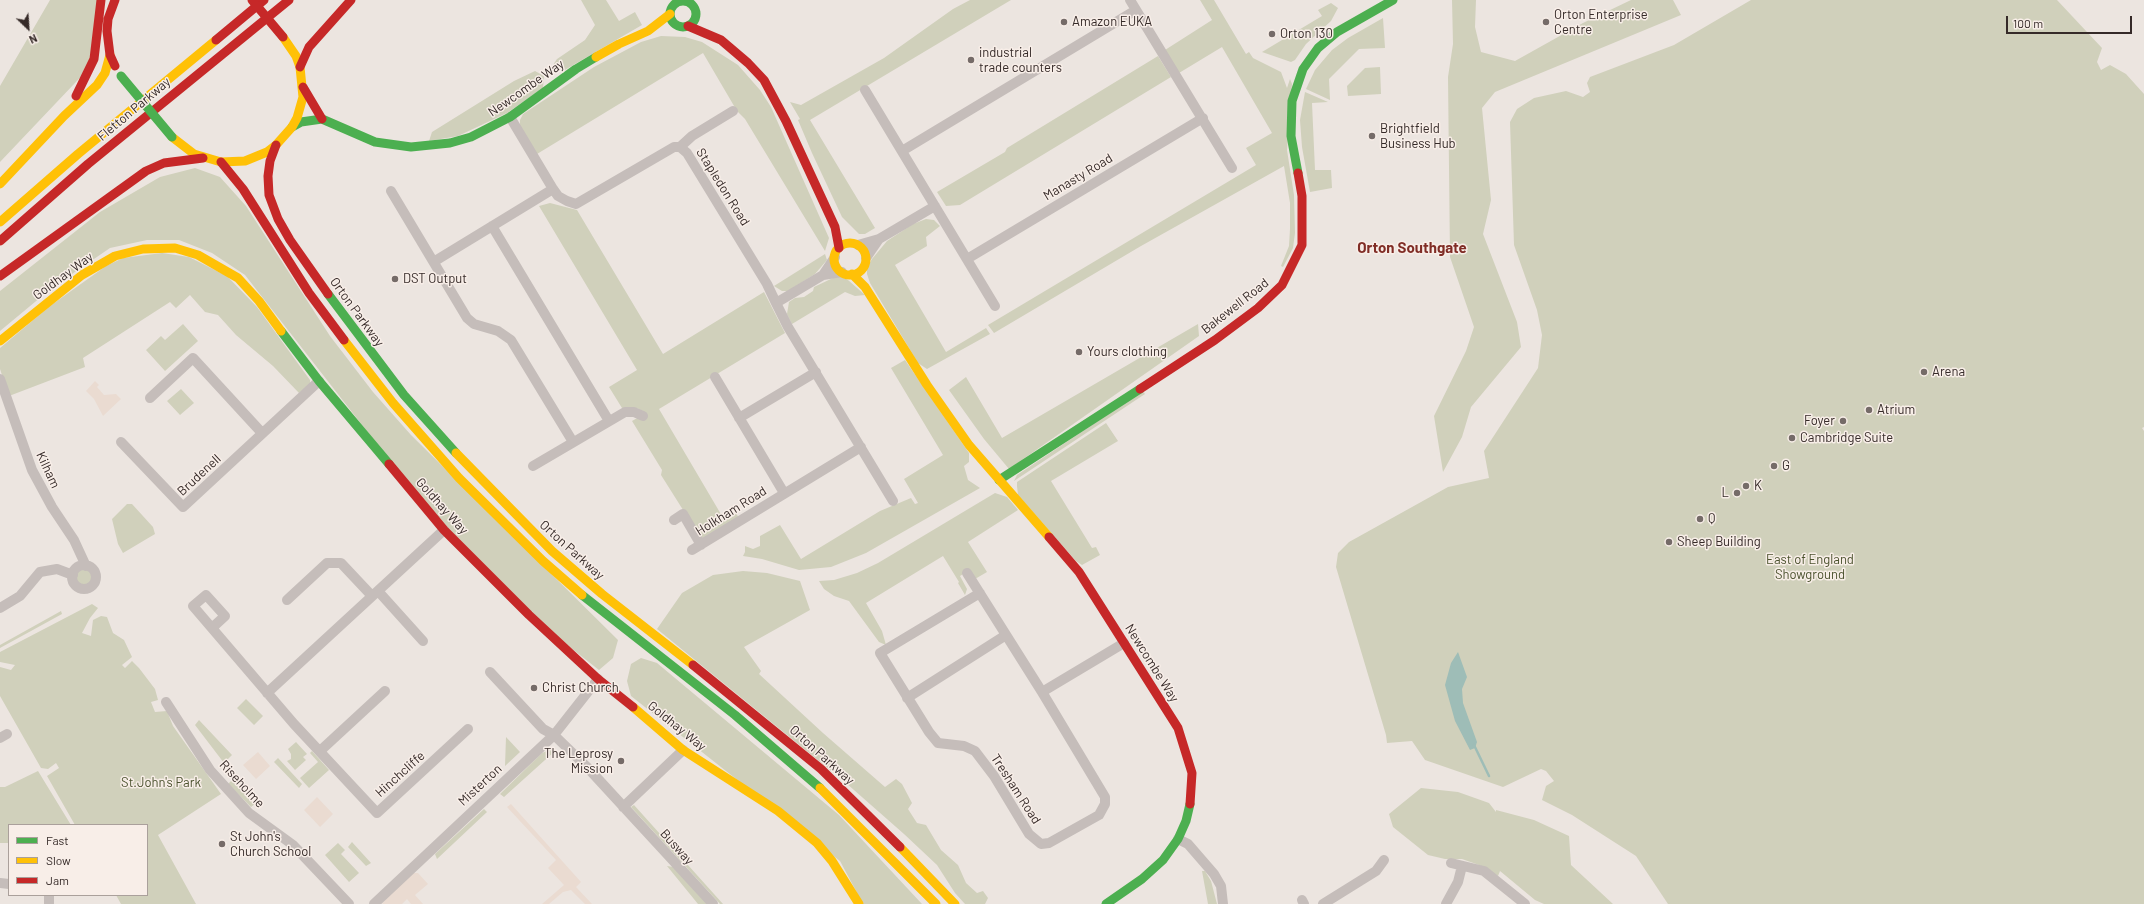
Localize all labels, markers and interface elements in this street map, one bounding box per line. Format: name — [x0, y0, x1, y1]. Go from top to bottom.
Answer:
place label: Orton Enterprise Centre — [1554, 7, 1648, 38]
north arrow — [8, 8, 48, 48]
scale bar — [2008, 8, 2134, 34]
place label: Amazon EUKA — [1072, 14, 1152, 30]
text: 100 m — [2013, 16, 2043, 30]
marker: Amazon EUKA — [1059, 17, 1069, 27]
marker: Orton Enterprise Centre — [1541, 17, 1551, 27]
place label: Orton 130 — [1280, 26, 1333, 42]
marker: Orton 130 — [1267, 29, 1277, 39]
text: N — [27, 32, 39, 47]
place label: industrial trade counters — [979, 45, 1062, 76]
marker: industrial trade counters — [966, 55, 976, 65]
street label: Newcombe Way — [485, 56, 567, 120]
street label: Fletton Parkway — [94, 74, 174, 144]
place label: Brightfield Business Hub — [1380, 121, 1456, 152]
marker: Brightfield Business Hub — [1367, 131, 1377, 141]
street label: Stapledon Road — [693, 145, 753, 229]
street label: Manasty Road — [1041, 150, 1115, 204]
district label: Orton Southgate — [1357, 239, 1467, 257]
street label: Goldhay Way — [30, 249, 96, 303]
place label: DST Output — [403, 271, 467, 287]
street label: Orton Parkway — [327, 274, 387, 350]
marker: DST Output — [390, 274, 400, 284]
street label: Bakewell Road — [1198, 275, 1272, 337]
place label: Yours clothing — [1087, 344, 1167, 360]
marker: Yours clothing — [1074, 347, 1084, 357]
place label: Arena — [1932, 364, 1965, 380]
marker: Arena — [1919, 367, 1929, 377]
place label: Atrium — [1877, 402, 1915, 418]
marker: Atrium — [1864, 405, 1874, 415]
place label: Foyer — [1804, 413, 1835, 429]
marker: Foyer — [1838, 416, 1848, 426]
place label: Cambridge Suite — [1800, 430, 1893, 446]
marker: Cambridge Suite — [1787, 433, 1797, 443]
street label: Kilham — [33, 449, 63, 491]
street label: Brudenell — [174, 451, 224, 499]
place label: G — [1782, 458, 1790, 474]
marker: G — [1769, 461, 1779, 471]
street label: Goldhay Way — [413, 475, 471, 537]
place label: K — [1754, 478, 1762, 494]
marker: K — [1741, 481, 1751, 491]
street label: Holkham Road — [693, 483, 769, 539]
place label: L — [1722, 485, 1729, 501]
marker: L — [1732, 488, 1742, 498]
place label: Q — [1708, 511, 1715, 527]
marker: Q — [1695, 514, 1705, 524]
street label: Orton Parkway — [536, 517, 608, 583]
place label: Sheep Building — [1677, 534, 1761, 550]
marker: Sheep Building — [1664, 537, 1674, 547]
park label: East of England Showground — [1766, 552, 1854, 583]
street label: Newcombe Way — [1122, 621, 1182, 705]
place label: Christ Church — [542, 680, 619, 696]
marker: Christ Church — [529, 683, 539, 693]
street label: Goldhay Way — [645, 698, 709, 754]
street label: Orton Parkway — [786, 722, 858, 788]
place label: The Leprosy Mission — [544, 746, 613, 777]
street label: Hinchcliffe — [372, 748, 428, 800]
street label: Tresham Road — [988, 751, 1044, 827]
marker: The Leprosy Mission — [616, 756, 626, 766]
street label: Riseholme — [216, 757, 268, 811]
street label: Misterton — [455, 761, 505, 809]
park label: St.John's Park — [121, 775, 201, 791]
legend — [8, 824, 148, 896]
street label: Busway — [657, 826, 697, 868]
place label: St John's Church School — [230, 829, 311, 860]
text: Fast — [46, 833, 69, 847]
marker: St John's Church School — [217, 839, 227, 849]
text: Slow — [46, 853, 71, 867]
text: Jam — [46, 873, 69, 887]

